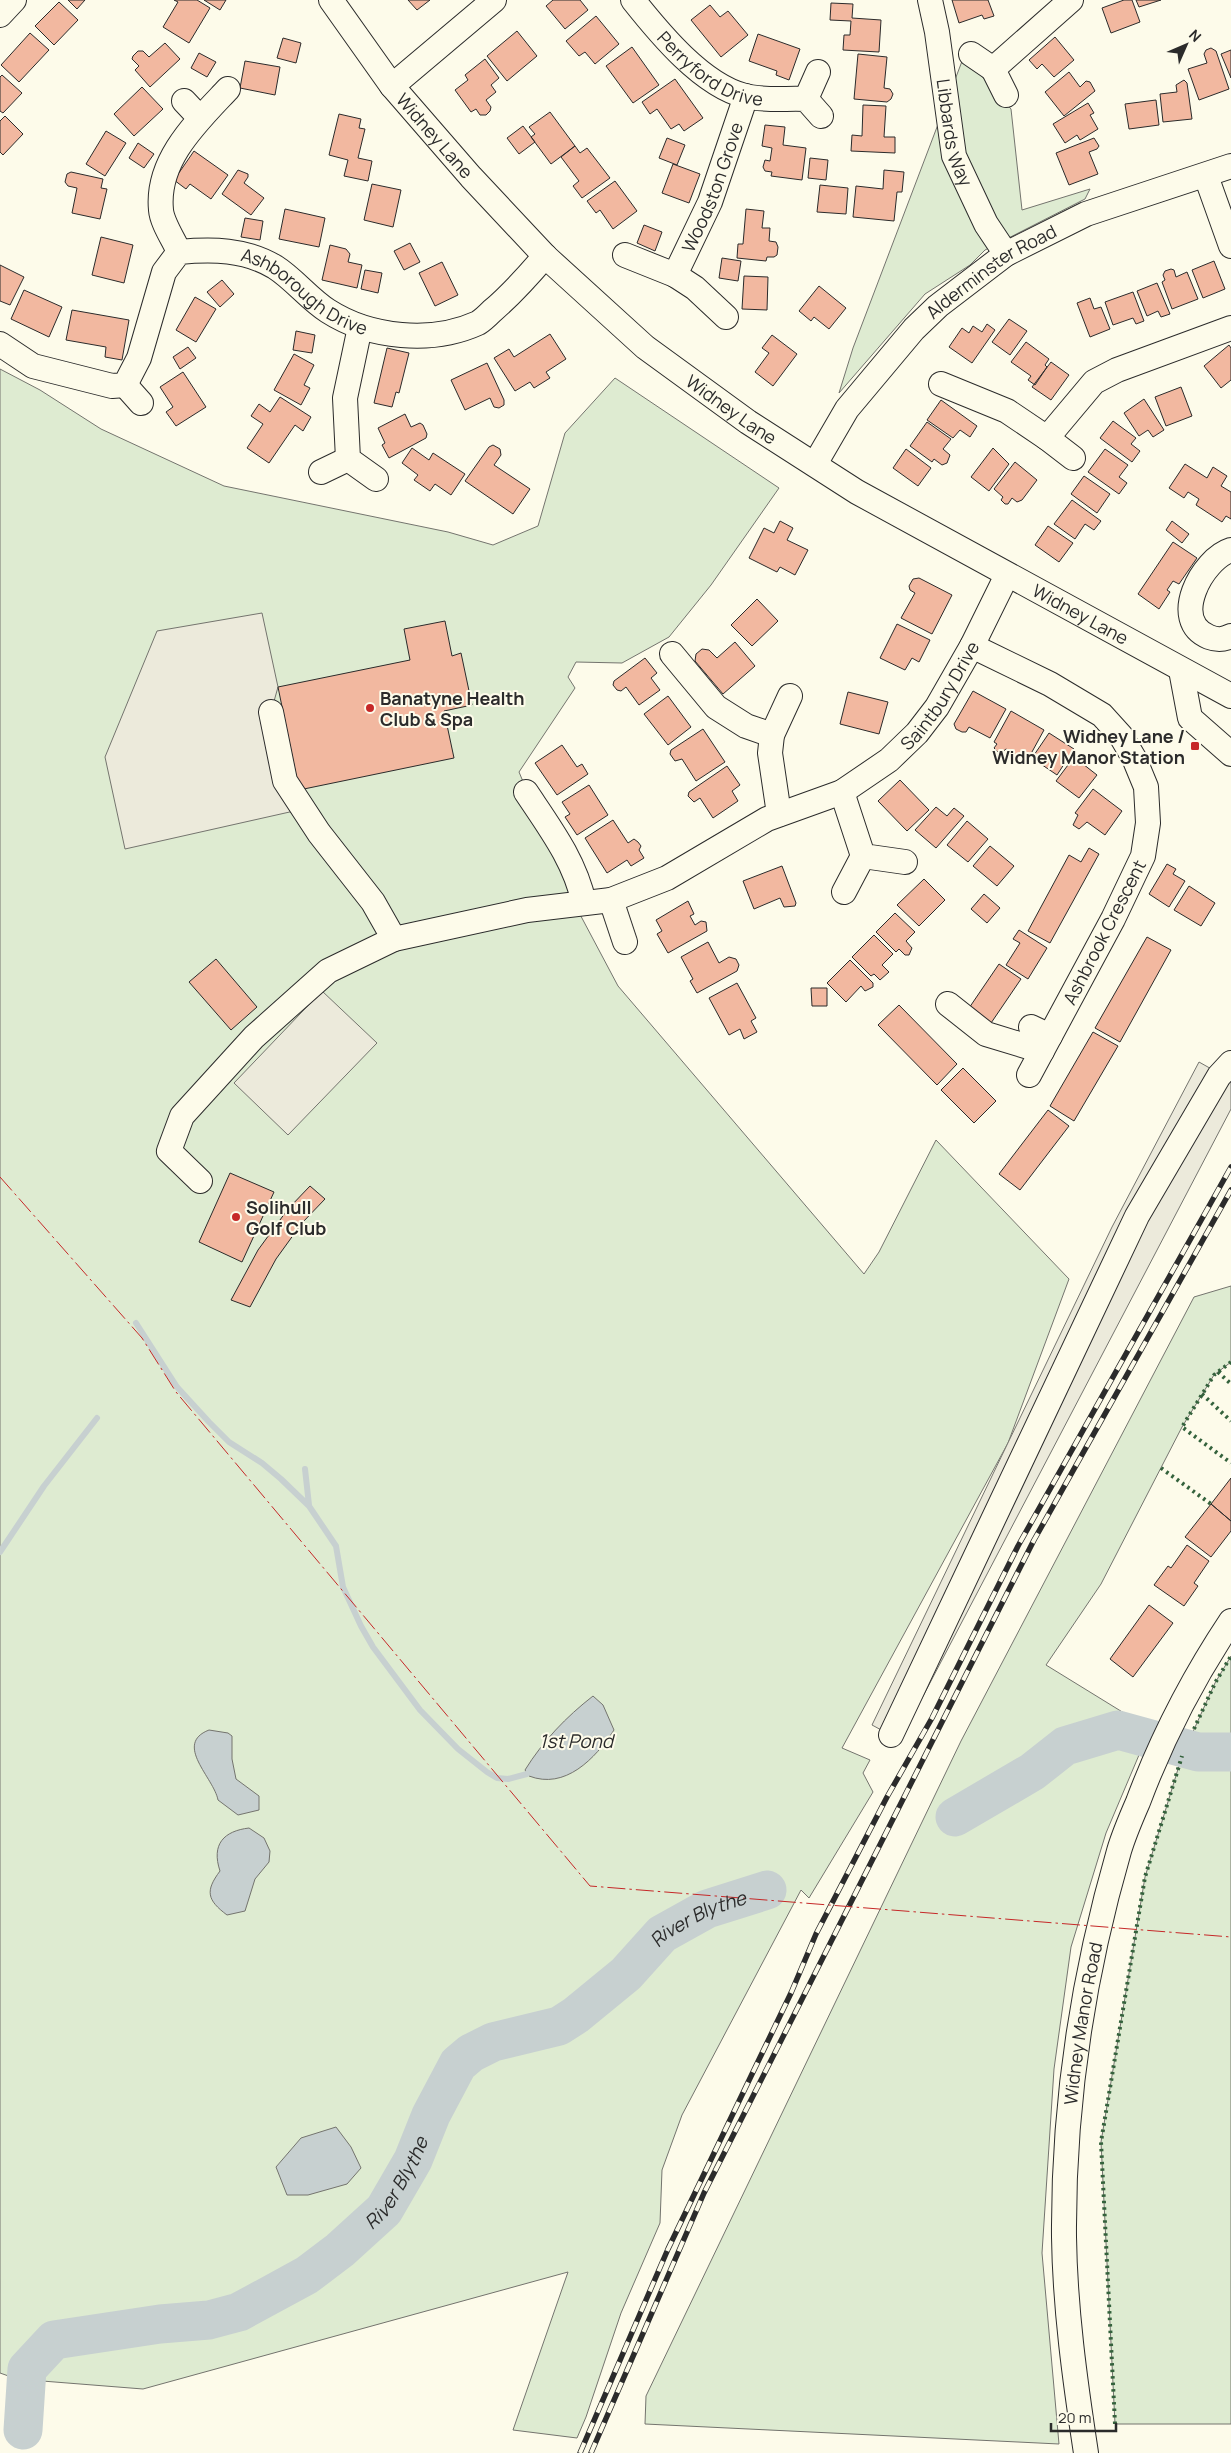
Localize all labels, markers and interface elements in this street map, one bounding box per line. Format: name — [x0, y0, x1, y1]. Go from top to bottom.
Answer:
north arrow — [1161, 20, 1211, 70]
text: N — [1185, 25, 1206, 46]
street label: Perryford Drive — [652, 26, 764, 111]
street label: Libbards Way — [932, 77, 979, 190]
street label: Widney Lane — [391, 88, 479, 183]
street label: Woodston Grove — [676, 119, 748, 256]
street label: Alderminster Road — [920, 219, 1060, 324]
street label: Ashborough Drive — [239, 242, 371, 340]
street label: Widney Lane — [681, 369, 781, 449]
street label: Widney Lane — [1028, 578, 1133, 650]
street label: Saintbury Drive — [895, 637, 984, 755]
place label: Banatyne Health Club & Spa — [380, 686, 525, 731]
marker: Banatyne Health Club & Spa — [364, 702, 376, 714]
place label: Widney Lane / Widney Manor Station — [992, 724, 1185, 769]
marker: Widney Lane / Widney Manor Station — [1189, 740, 1201, 752]
street label: Ashbrook Crescent — [1057, 856, 1151, 1008]
place label: Solihull Golf Club — [246, 1195, 326, 1240]
marker: Solihull Golf Club — [230, 1211, 242, 1223]
water label: 1st Pond — [539, 1728, 616, 1754]
water label: River Blythe — [644, 1884, 751, 1952]
street label: Widney Manor Road — [1058, 1940, 1107, 2106]
water label: River Blythe — [358, 2131, 435, 2235]
scale bar — [1051, 2400, 1116, 2432]
text: 20 m — [1058, 2407, 1091, 2428]

